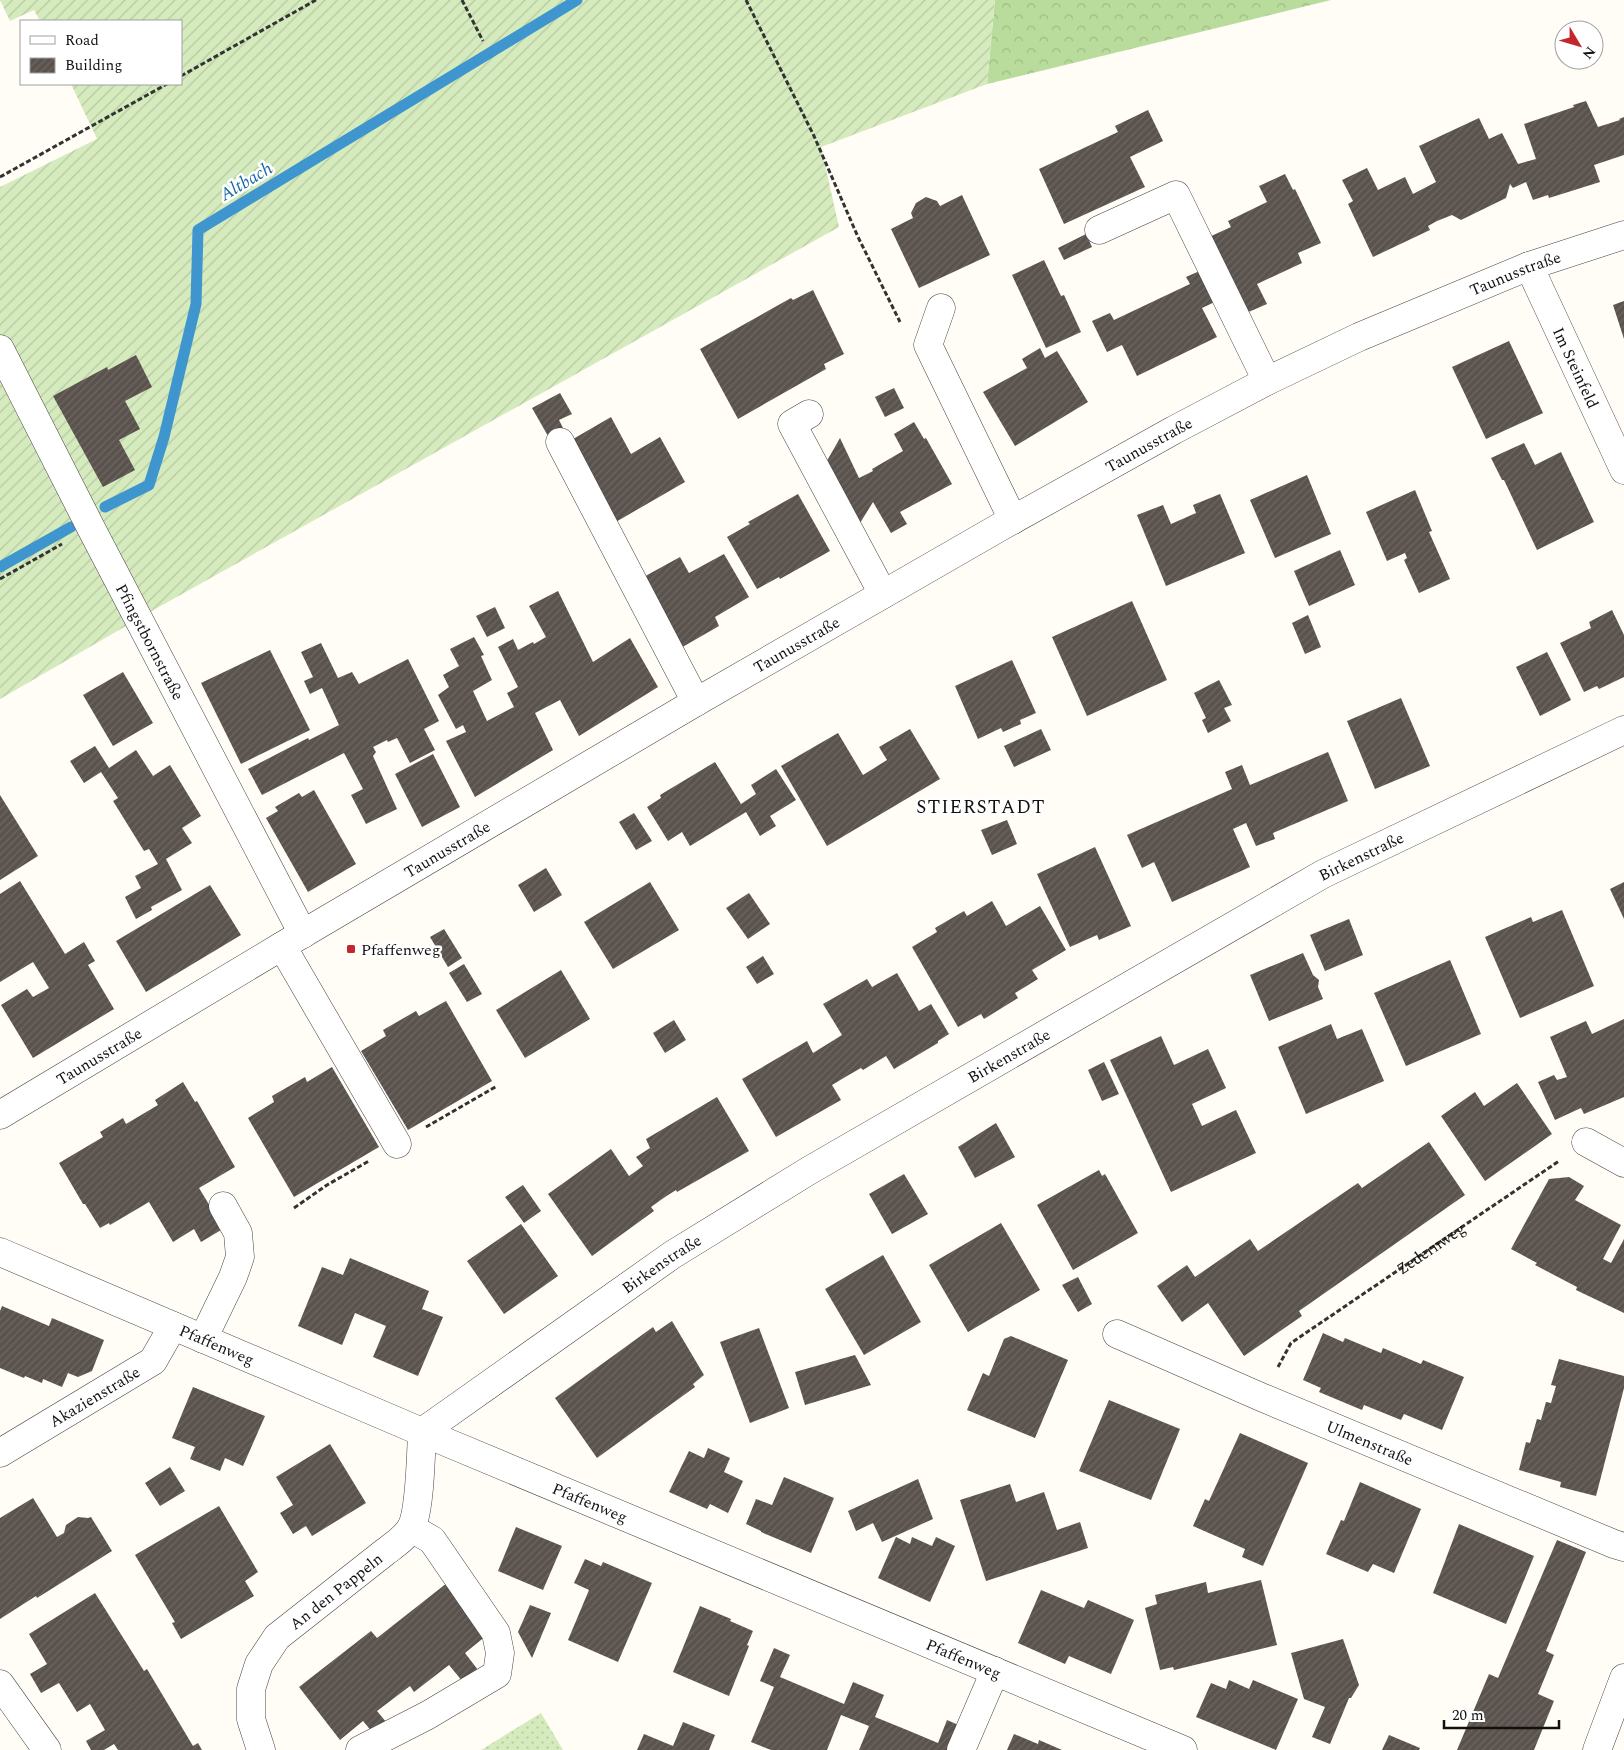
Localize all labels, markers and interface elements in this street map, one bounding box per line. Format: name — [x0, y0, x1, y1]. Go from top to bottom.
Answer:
legend — [20, 20, 182, 85]
north arrow — [1554, 20, 1604, 70]
text: Road — [65, 29, 99, 52]
text: N — [1577, 42, 1601, 64]
text: Building — [65, 54, 122, 77]
water label: Altbach — [214, 155, 278, 208]
street label: Taunusstraße — [1466, 245, 1564, 303]
street label: Im Steinfeld — [1546, 323, 1605, 413]
street label: Taunusstraße — [1101, 411, 1197, 479]
street label: Pfingstbornstraße — [109, 580, 190, 705]
street label: Taunusstraße — [749, 611, 845, 680]
district label: STIERSTADT — [916, 793, 1046, 822]
street label: Taunusstraße — [400, 815, 495, 885]
street label: Birkenstraße — [1315, 826, 1408, 887]
place label: Pfaffenweg — [361, 938, 441, 962]
marker: Pfaffenweg — [345, 943, 357, 955]
street label: Taunusstraße — [52, 1022, 147, 1092]
street label: Birkenstraße — [963, 1023, 1055, 1090]
street label: Zedernweg — [1392, 1217, 1470, 1281]
street label: Birkenstraße — [617, 1229, 706, 1300]
street label: Pfaffenweg — [175, 1319, 258, 1372]
street label: Akazienstraße — [45, 1361, 145, 1434]
street label: Ulmenstraße — [1322, 1414, 1417, 1472]
street label: Pfaffenweg — [548, 1477, 631, 1530]
street label: An den Pappeln — [284, 1547, 388, 1636]
street label: Pfaffenweg — [922, 1633, 1005, 1686]
scale bar — [1444, 1698, 1559, 1730]
text: 20 m — [1452, 1704, 1484, 1727]

